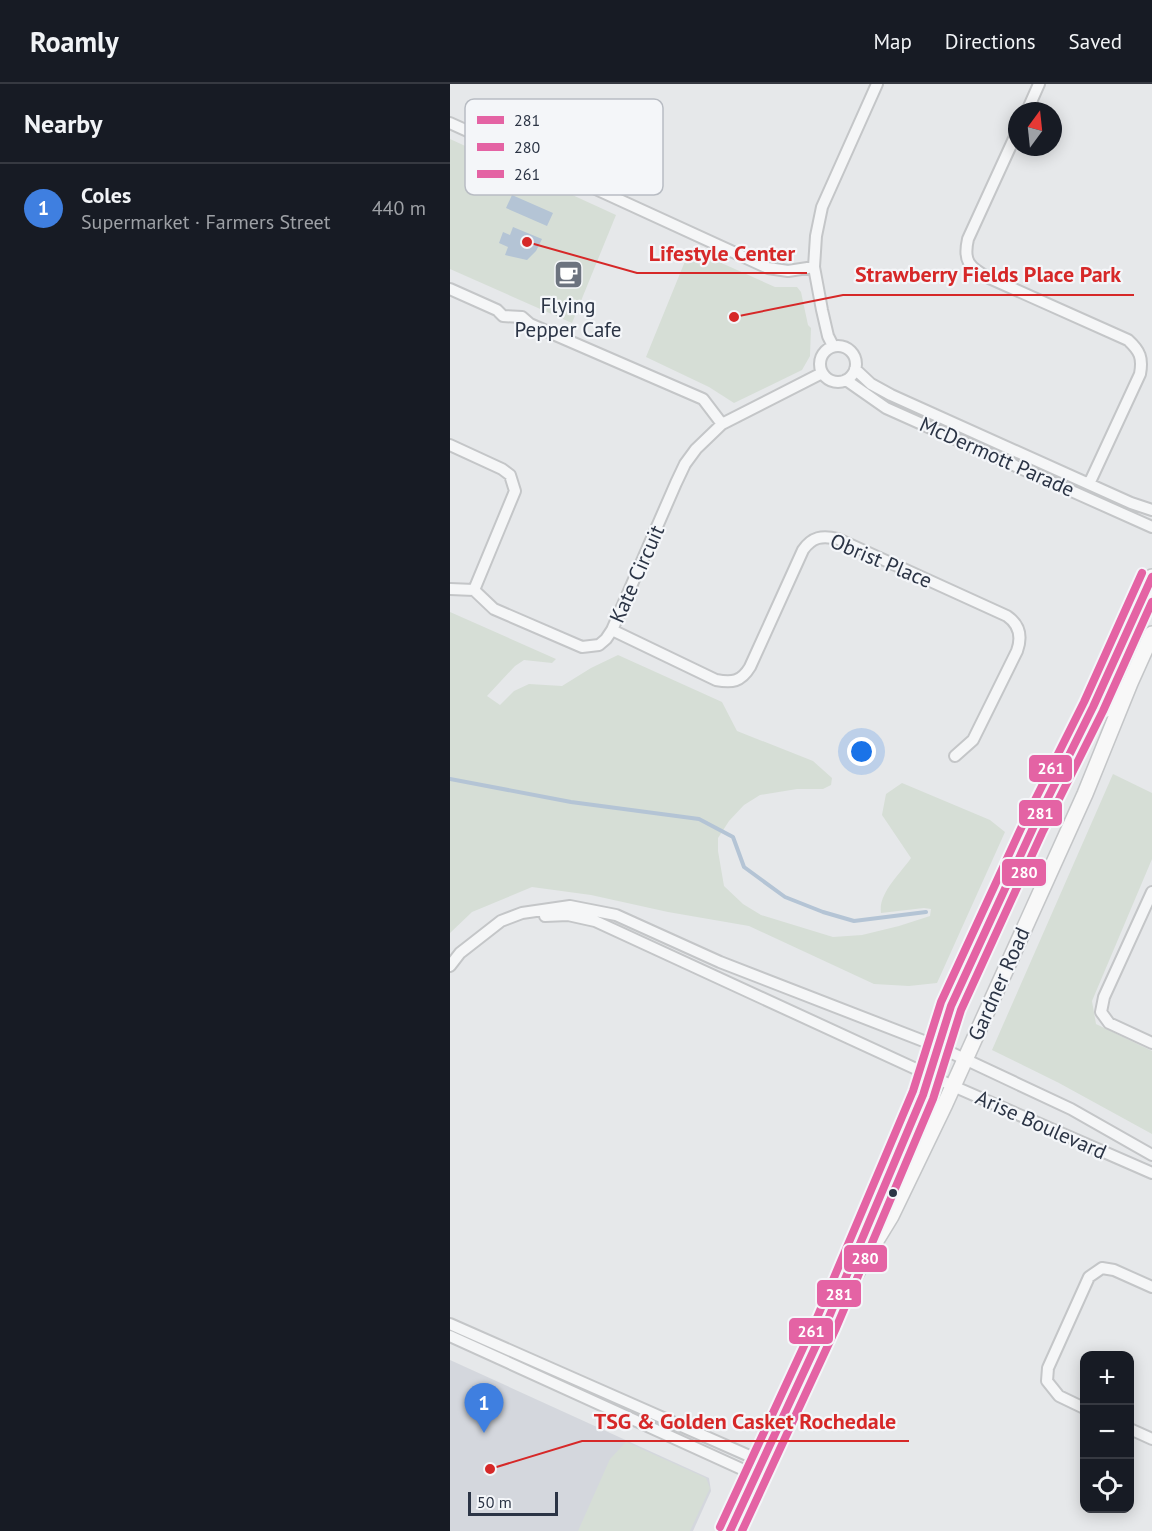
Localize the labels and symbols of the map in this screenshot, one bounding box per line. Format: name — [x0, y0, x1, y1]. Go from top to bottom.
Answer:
legend — [465, 99, 663, 195]
north arrow — [1008, 102, 1062, 156]
text: 281 — [514, 110, 540, 130]
text: 280 — [514, 137, 540, 157]
text: 261 — [514, 164, 540, 184]
callout: Lifestyle Center — [637, 233, 807, 273]
text: Lifestyle Center — [649, 239, 795, 267]
callout: Strawberry Fields Place Park — [843, 255, 1134, 295]
cafe icon: Flying Pepper Cafe — [552, 259, 584, 291]
text: Strawberry Fields Place Park — [855, 260, 1121, 288]
place label: Flying Pepper Cafe — [515, 292, 621, 343]
street label: McDermott Parade — [916, 410, 1079, 503]
street label: Kate Circuit — [603, 521, 670, 627]
street label: Obrist Place — [826, 527, 936, 594]
your location — [847, 737, 876, 766]
line badge: 261 — [1028, 754, 1073, 783]
text: 261 — [1037, 758, 1065, 778]
line badge: 281 — [1018, 799, 1063, 827]
text: 281 — [1026, 803, 1054, 823]
line badge: 280 — [1001, 858, 1047, 887]
text: 280 — [1010, 862, 1038, 882]
street label: Gardner Road — [962, 923, 1035, 1045]
street label: Arise Boulevard — [972, 1084, 1111, 1165]
unlabelled marker — [887, 1187, 899, 1199]
line badge: 280 — [843, 1244, 888, 1273]
text: 280 — [851, 1248, 879, 1268]
line badge: 281 — [816, 1279, 862, 1308]
text: 281 — [825, 1284, 853, 1304]
line badge: 261 — [788, 1317, 834, 1345]
text: 261 — [797, 1321, 825, 1341]
pin: 1 — [465, 1384, 504, 1433]
callout: TSG & Golden Casket Rochedale — [582, 1401, 909, 1441]
text: TSG & Golden Casket Rochedale — [594, 1407, 896, 1435]
scale bar — [468, 1489, 558, 1516]

